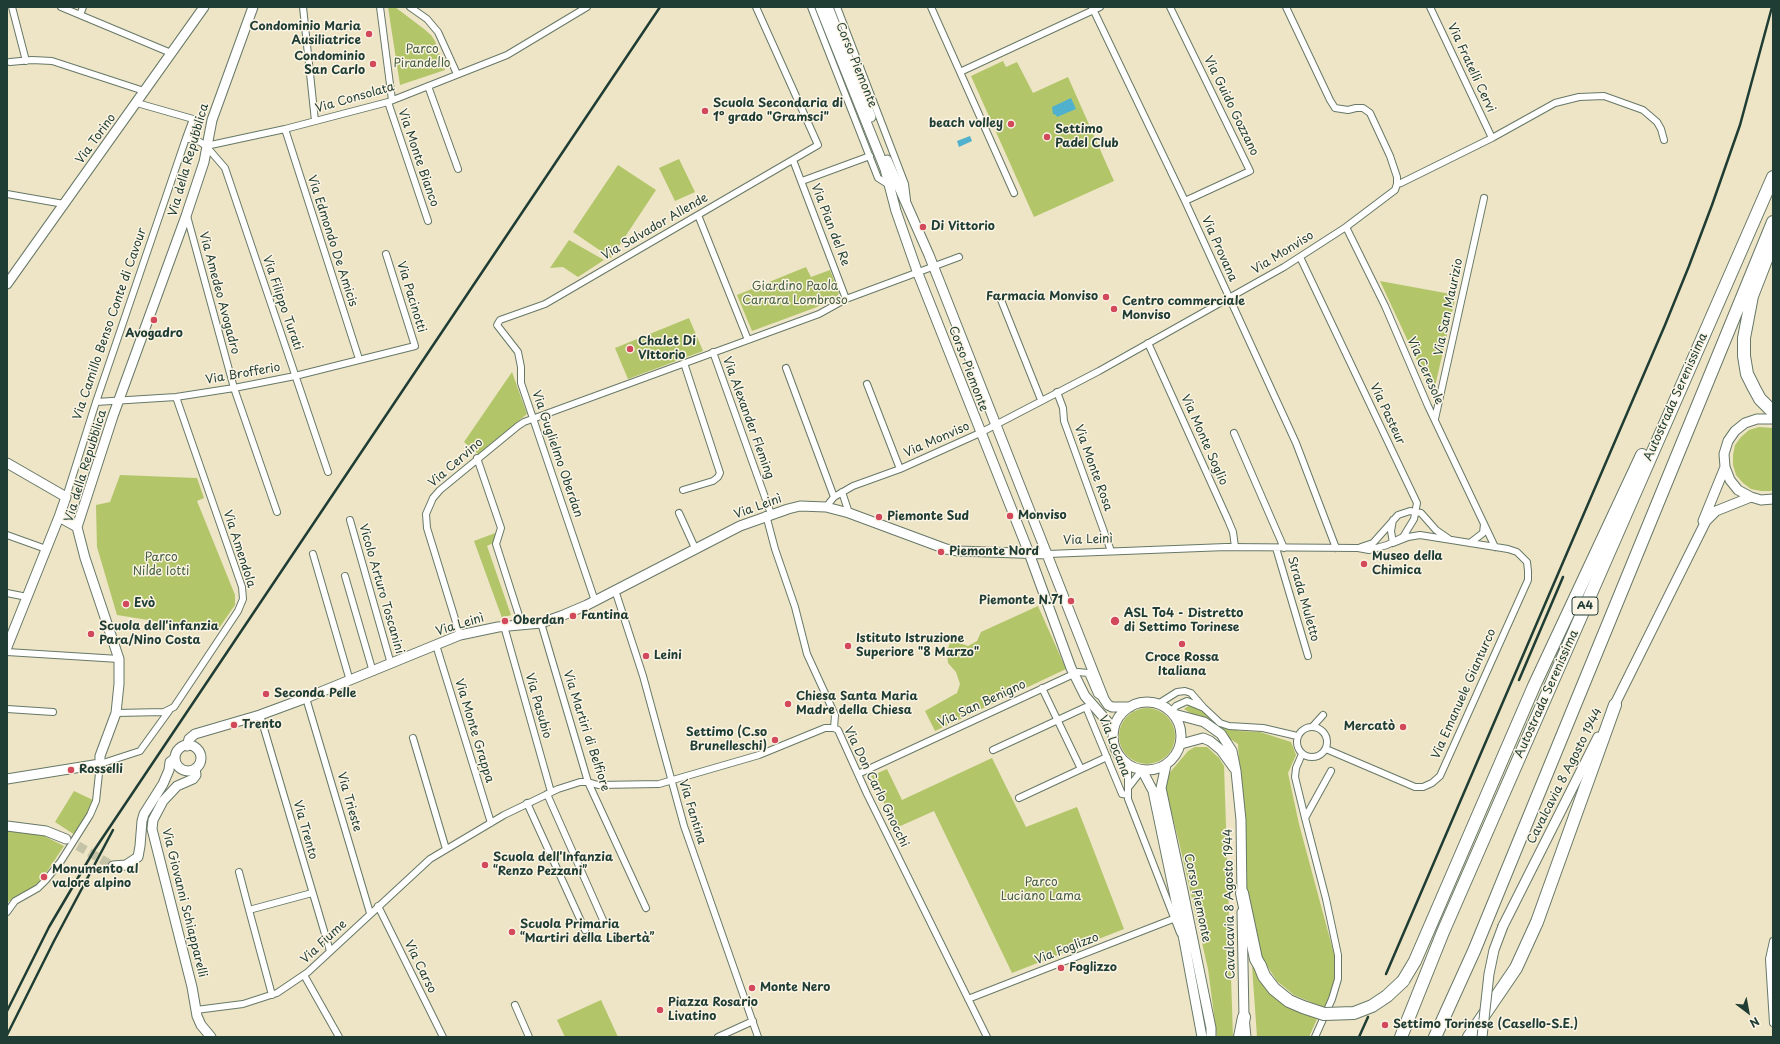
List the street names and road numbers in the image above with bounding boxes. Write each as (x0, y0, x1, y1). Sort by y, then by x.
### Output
street label: Corso Piemonte (832, 20, 880, 110)
street label: Via Fratelli Cervi (1444, 21, 1498, 115)
street label: Via Guido Gozzano (1201, 54, 1261, 158)
street label: Via Consolata (314, 80, 396, 116)
street label: Via della Repubblica (166, 102, 212, 218)
street label: Via Monte Bianco (395, 107, 441, 209)
street label: Via Torino (73, 111, 119, 167)
street label: Via Edmondo De Amicis (304, 173, 360, 309)
street label: Via Pian del Re (808, 182, 852, 268)
street label: Via Salvador Allende (599, 191, 711, 263)
street label: Via Provana (1198, 214, 1240, 284)
street label: Via Camillo Benso Conte di Cavour (70, 226, 150, 422)
street label: Via Monviso (1250, 228, 1316, 278)
street label: Via Amedeo Avogadro (196, 230, 242, 356)
street label: Via Filippo Turati (259, 254, 305, 352)
street label: Via San Maurizio (1432, 257, 1466, 357)
street label: Via Pacinotti (393, 260, 429, 334)
street label: Corso Piemonte (945, 324, 991, 414)
street label: Autostrada Serenissima (1641, 331, 1711, 463)
street label: Via Ceresole (1404, 335, 1446, 407)
street label: Via Alexander Fleming (719, 355, 777, 481)
street label: Via Brofferio (205, 360, 281, 388)
street label: Via Pasteur (1366, 381, 1408, 447)
street label: Via Guglielmo Oberdan (528, 389, 586, 519)
street label: Via Monte Soglio (1178, 392, 1230, 488)
street label: Via della Repubblica (62, 408, 110, 524)
street label: Via Monviso (902, 419, 972, 461)
street label: Via Monte Rosa (1071, 423, 1115, 513)
street label: Via Cervino (426, 436, 486, 490)
street label: Via Leinì (732, 492, 784, 522)
street label: Via Amendola (220, 508, 258, 590)
street label: Vicolo Arturo Toscanini (356, 522, 406, 656)
street label: Via Leinì (1063, 532, 1113, 548)
street label: Strada Muletto (1284, 555, 1322, 643)
road number: A4 (1572, 597, 1598, 615)
street label: Via Leinì (434, 611, 486, 639)
street label: Via Emanuele Gianturco (1429, 627, 1499, 761)
street label: Autostrada Serenissima (1512, 628, 1582, 760)
street label: Via Martiri di Belfiore (560, 669, 612, 793)
street label: Via Pasubio (522, 672, 554, 740)
street label: Via Monte Grappa (451, 677, 497, 785)
street label: Via San Benigno (936, 677, 1028, 731)
street label: Cavalcavia 8 Agosto 1944 (1524, 706, 1606, 846)
street label: Via Locana (1095, 713, 1133, 779)
street label: Via Don Carlo Gnocchi (840, 724, 912, 850)
street label: Via Trieste (334, 771, 364, 833)
street label: Via Fantina (675, 778, 709, 846)
street label: Via Trento (290, 799, 320, 861)
street label: Via Giovanni Schiapparelli (158, 827, 210, 979)
street label: Cavalcavia 8 Agosto 1944 (1221, 828, 1239, 980)
street label: Corso Piemonte (1181, 852, 1213, 944)
street label: Via Fiume (298, 917, 350, 967)
street label: Via Foglizzo (1033, 930, 1101, 968)
street label: Via Carso (401, 938, 439, 996)

